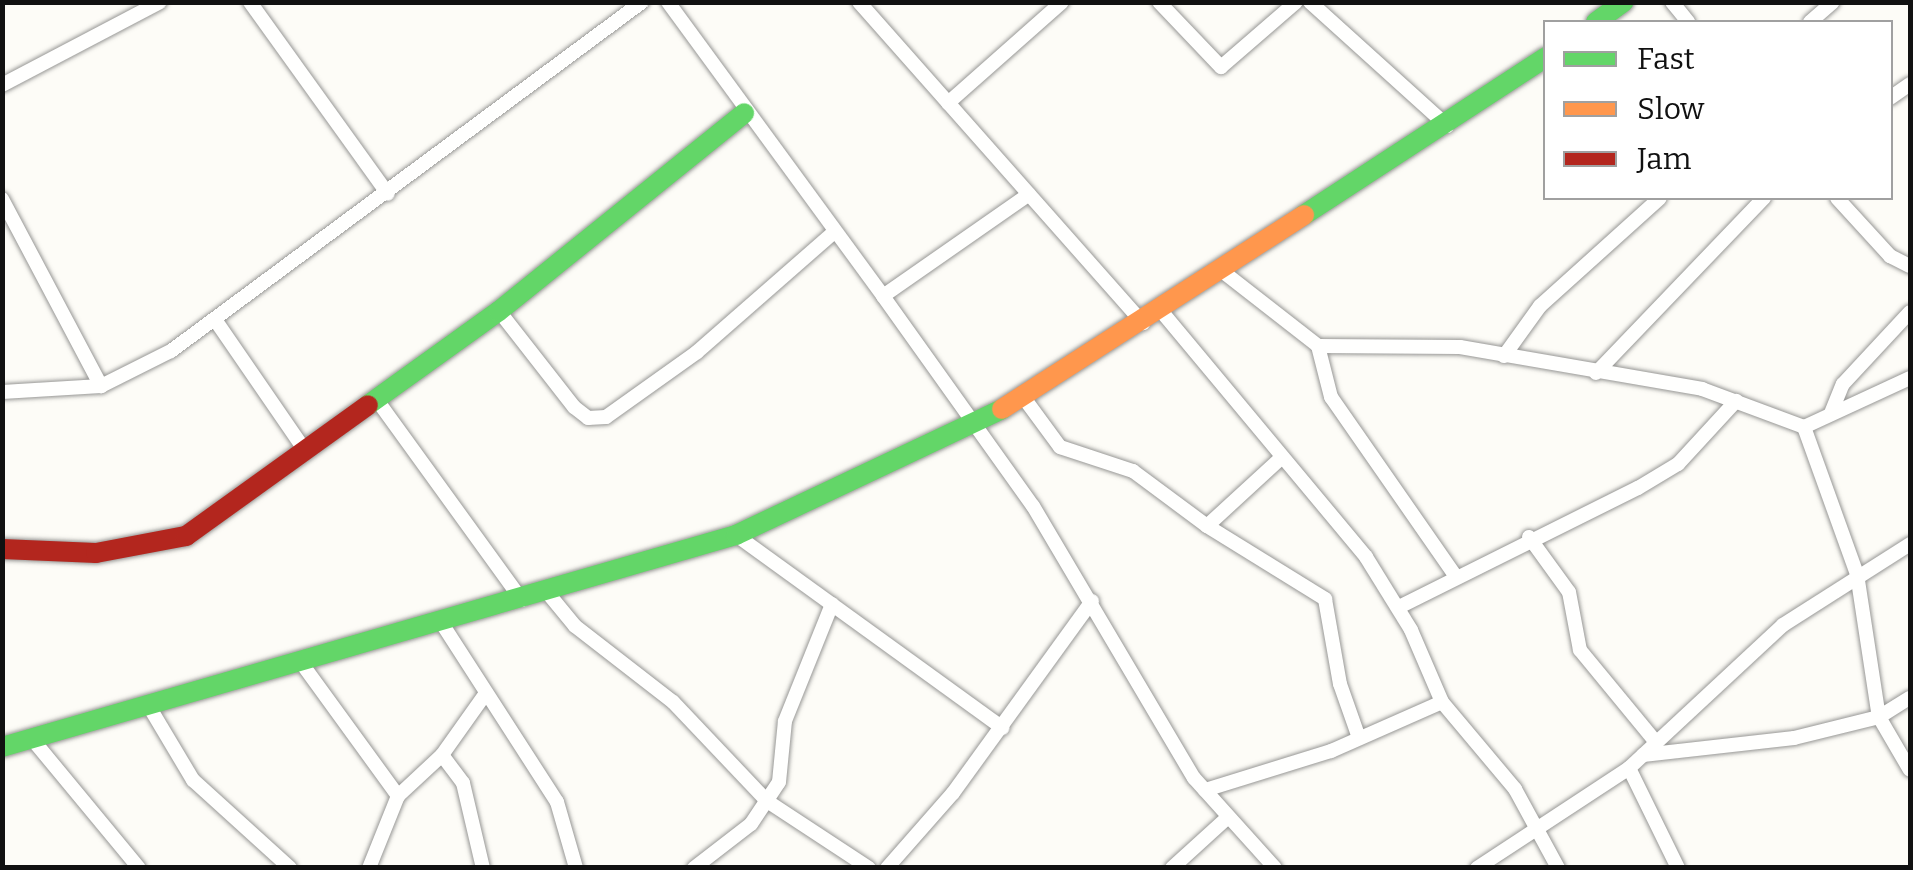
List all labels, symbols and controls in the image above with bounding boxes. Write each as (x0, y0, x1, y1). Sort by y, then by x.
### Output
legend (1543, 20, 1893, 200)
text: Fast (1637, 41, 1695, 77)
text: Slow (1637, 91, 1704, 127)
text: Jam (1637, 141, 1691, 177)

